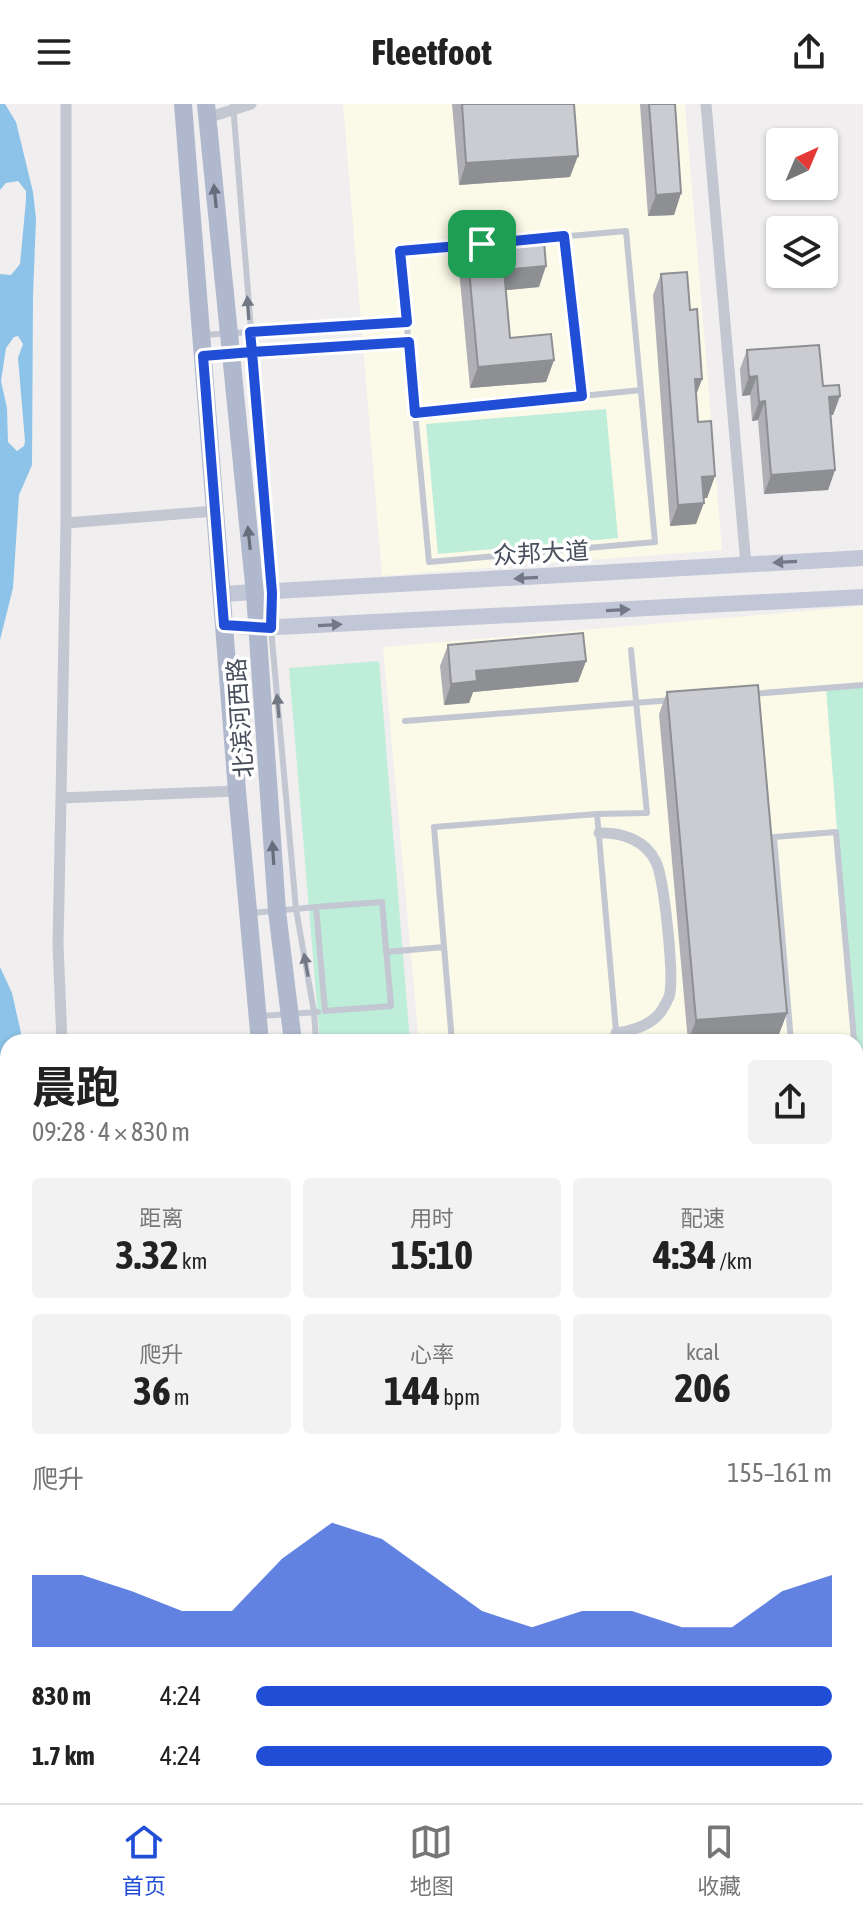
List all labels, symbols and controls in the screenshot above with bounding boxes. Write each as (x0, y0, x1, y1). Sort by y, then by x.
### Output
icon: menu (32, 30, 76, 74)
icon: share (787, 30, 831, 74)
text: Fleetfoot (371, 31, 492, 73)
north arrow (766, 128, 838, 200)
map controls (766, 128, 838, 288)
one-way arrow (208, 183, 221, 208)
pin (448, 210, 516, 278)
button: layers (766, 216, 838, 288)
icon: arrive (460, 222, 504, 266)
one-way arrow (241, 295, 254, 320)
one-way arrow (243, 525, 256, 550)
street label: 众邦大道 (492, 537, 590, 569)
one-way arrow (772, 556, 797, 569)
one-way arrow (513, 571, 538, 584)
one-way arrow (605, 603, 630, 616)
one-way arrow (318, 618, 343, 631)
street label: 北滨河西路 (222, 657, 258, 779)
one-way arrow (271, 693, 284, 718)
one-way arrow (266, 840, 279, 865)
one-way arrow (299, 952, 311, 977)
button: share (748, 1060, 832, 1144)
text: 晨跑 (32, 1062, 120, 1112)
text: 09:28 · 4 × 830 m (32, 1117, 190, 1147)
text: 距离 (139, 1205, 183, 1231)
text: 用时 (410, 1205, 454, 1231)
text: 配速 (681, 1205, 725, 1231)
text: 3.32 (115, 1232, 179, 1277)
text: 15:10 (391, 1232, 473, 1277)
text: 4:34 (653, 1232, 716, 1277)
text: km (179, 1248, 207, 1274)
text: /km (716, 1248, 752, 1274)
text: kcal (686, 1339, 719, 1365)
text: 爬升 (139, 1341, 183, 1367)
text: 心率 (410, 1341, 454, 1367)
text: 206 (674, 1365, 731, 1410)
text: 36 (133, 1368, 171, 1413)
text: 144 (384, 1368, 440, 1413)
text: m (171, 1384, 190, 1410)
text: bpm (440, 1384, 480, 1410)
text: 155–161 m (727, 1458, 832, 1488)
text: 爬升 (32, 1464, 84, 1494)
text: 830 m (32, 1681, 91, 1711)
text: 4:24 (160, 1681, 201, 1711)
text: 1.7 km (32, 1741, 95, 1771)
text: 4:24 (160, 1741, 201, 1771)
tab: 首页 (122, 1820, 166, 1900)
tab: 地图 (409, 1820, 453, 1900)
tab: 收藏 (697, 1820, 741, 1900)

